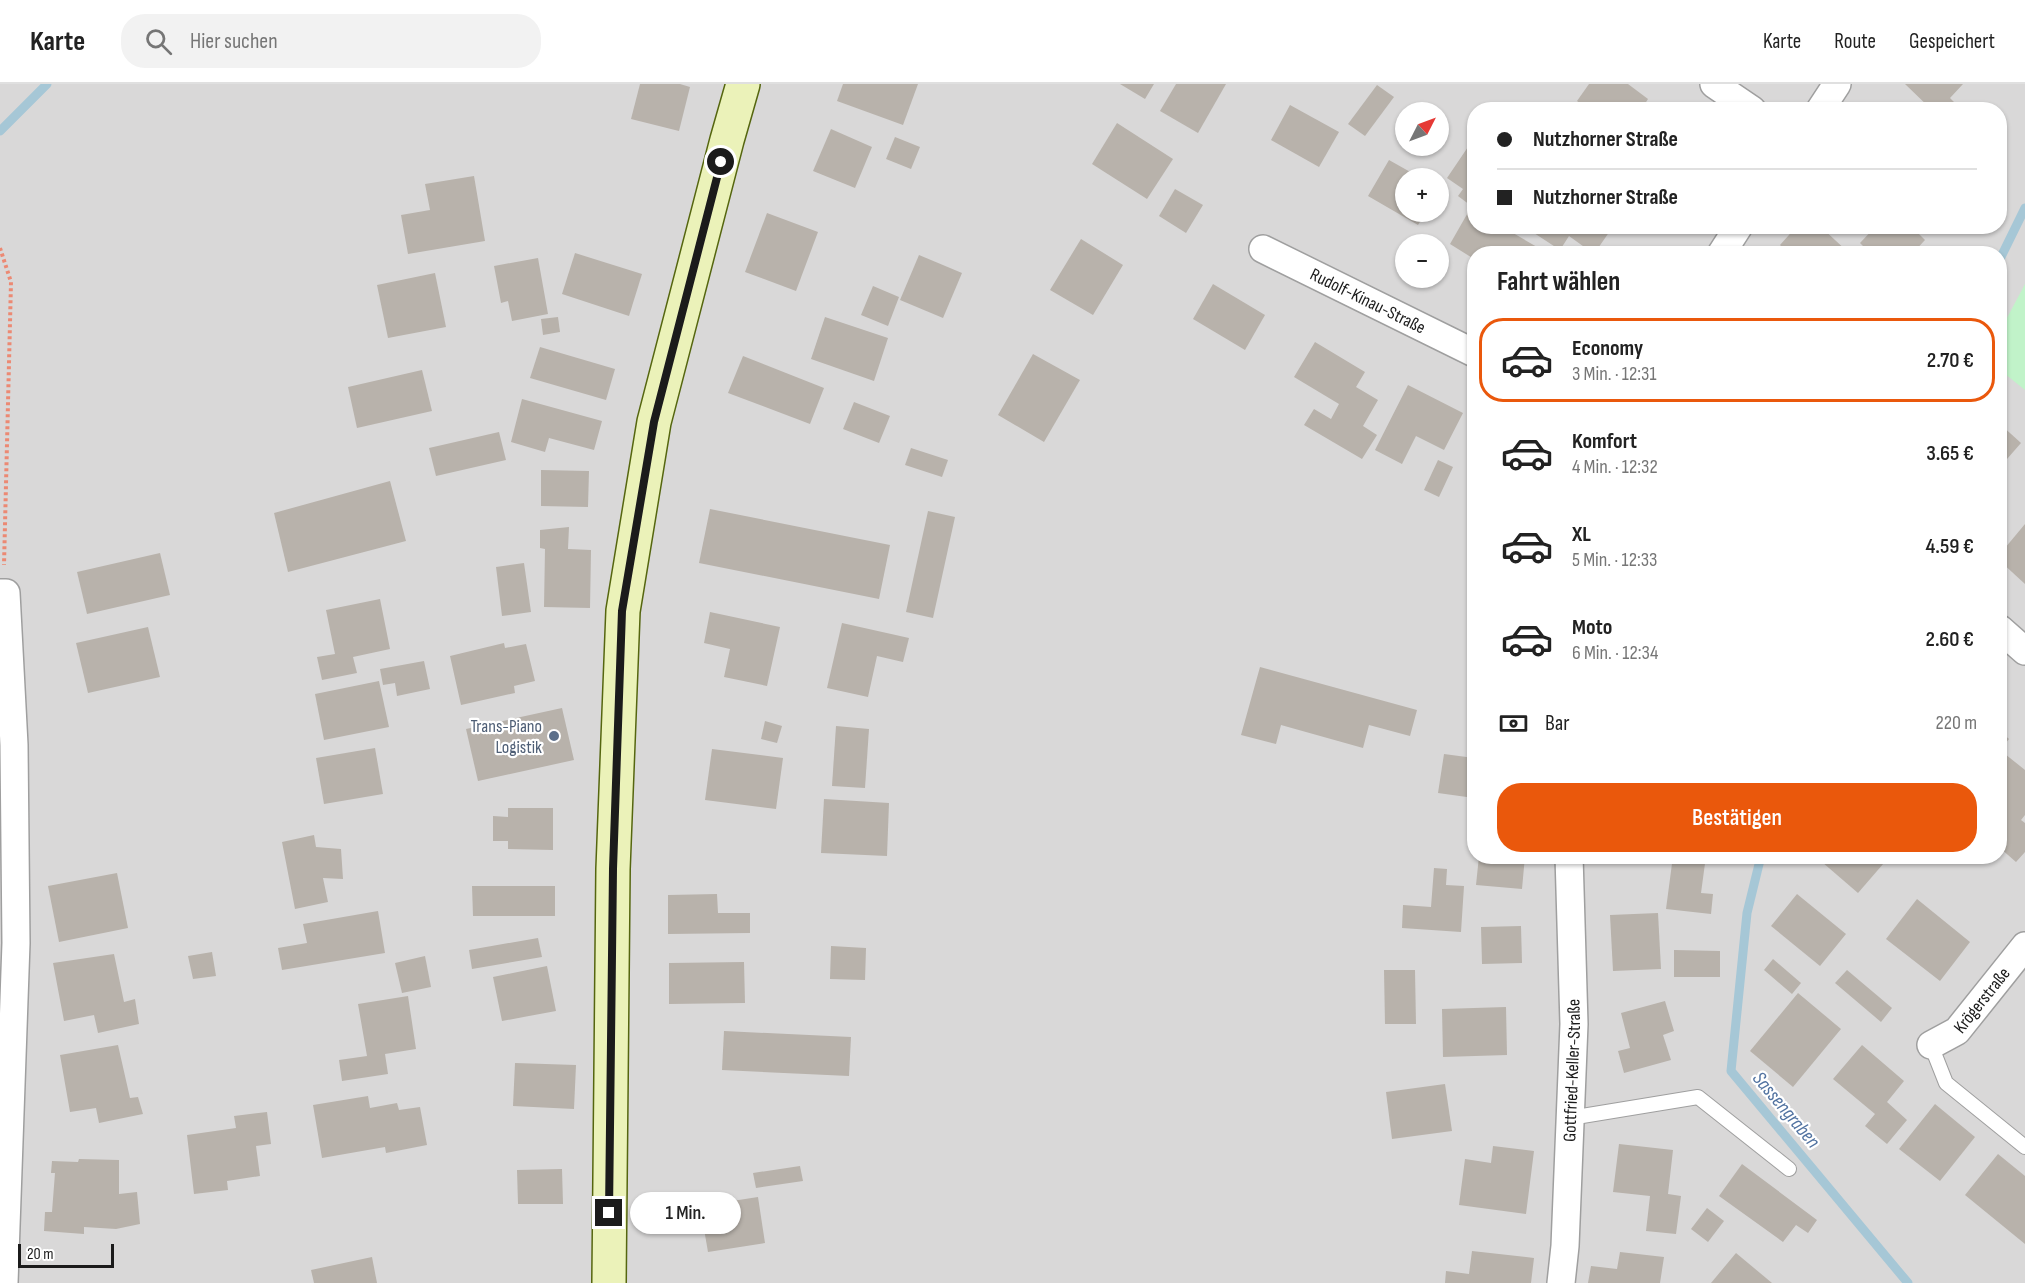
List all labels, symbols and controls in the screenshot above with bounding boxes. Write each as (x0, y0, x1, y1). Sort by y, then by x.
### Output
search box (121, 14, 541, 68)
text: Karte (30, 25, 85, 58)
icon: search (142, 25, 175, 58)
text: Hier suchen (190, 28, 278, 55)
text: Karte (1763, 29, 1801, 54)
text: Route (1834, 29, 1876, 54)
text: Gespeichert (1909, 29, 1995, 54)
north arrow (1395, 102, 1449, 156)
map controls (1395, 102, 1449, 288)
text: Nutzhorner Straße (1533, 126, 1678, 153)
route start (707, 148, 734, 175)
button: + (1395, 168, 1449, 222)
text: Nutzhorner Straße (1533, 184, 1678, 211)
button: − (1395, 234, 1449, 288)
street label: Rudolf-Kinau-Straße (1307, 263, 1429, 338)
text: Fahrt wählen (1497, 266, 1620, 298)
icon: car (1500, 333, 1554, 387)
text: Economy (1572, 335, 1643, 362)
text: 2.70 € (1927, 347, 1974, 374)
text: 3 Min. · 12:31 (1572, 362, 1656, 386)
icon: car (1500, 426, 1554, 480)
text: Komfort (1572, 428, 1637, 455)
text: 3.65 € (1926, 440, 1974, 467)
text: 4 Min. · 12:32 (1572, 455, 1658, 479)
icon: car (1500, 519, 1554, 573)
text: XL (1572, 521, 1591, 548)
text: 4.59 € (1926, 533, 1974, 560)
text: 5 Min. · 12:33 (1572, 548, 1658, 572)
icon: car (1500, 612, 1554, 666)
text: Moto (1572, 614, 1612, 641)
text: 2.60 € (1926, 626, 1974, 653)
text: 6 Min. · 12:34 (1572, 641, 1658, 665)
icon: cash (1497, 707, 1530, 740)
text: Bar (1545, 710, 1570, 737)
text: 220 m (1936, 711, 1977, 735)
place label: Trans-Piano Logistik (470, 716, 542, 758)
marker: Trans-Piano Logistik (547, 729, 561, 743)
button: Bestätigen (1497, 783, 1977, 852)
street label: Krögerstraße (1949, 963, 2014, 1037)
street label: Gottfried-Keller-Straße (1559, 999, 1585, 1142)
water label: Sassengraben (1747, 1067, 1825, 1153)
callout: 1 Min. (630, 1192, 741, 1234)
route end (595, 1199, 622, 1226)
text: 1 Min. (666, 1201, 705, 1225)
scale bar (18, 1241, 114, 1268)
text: 20 m (27, 1245, 54, 1264)

